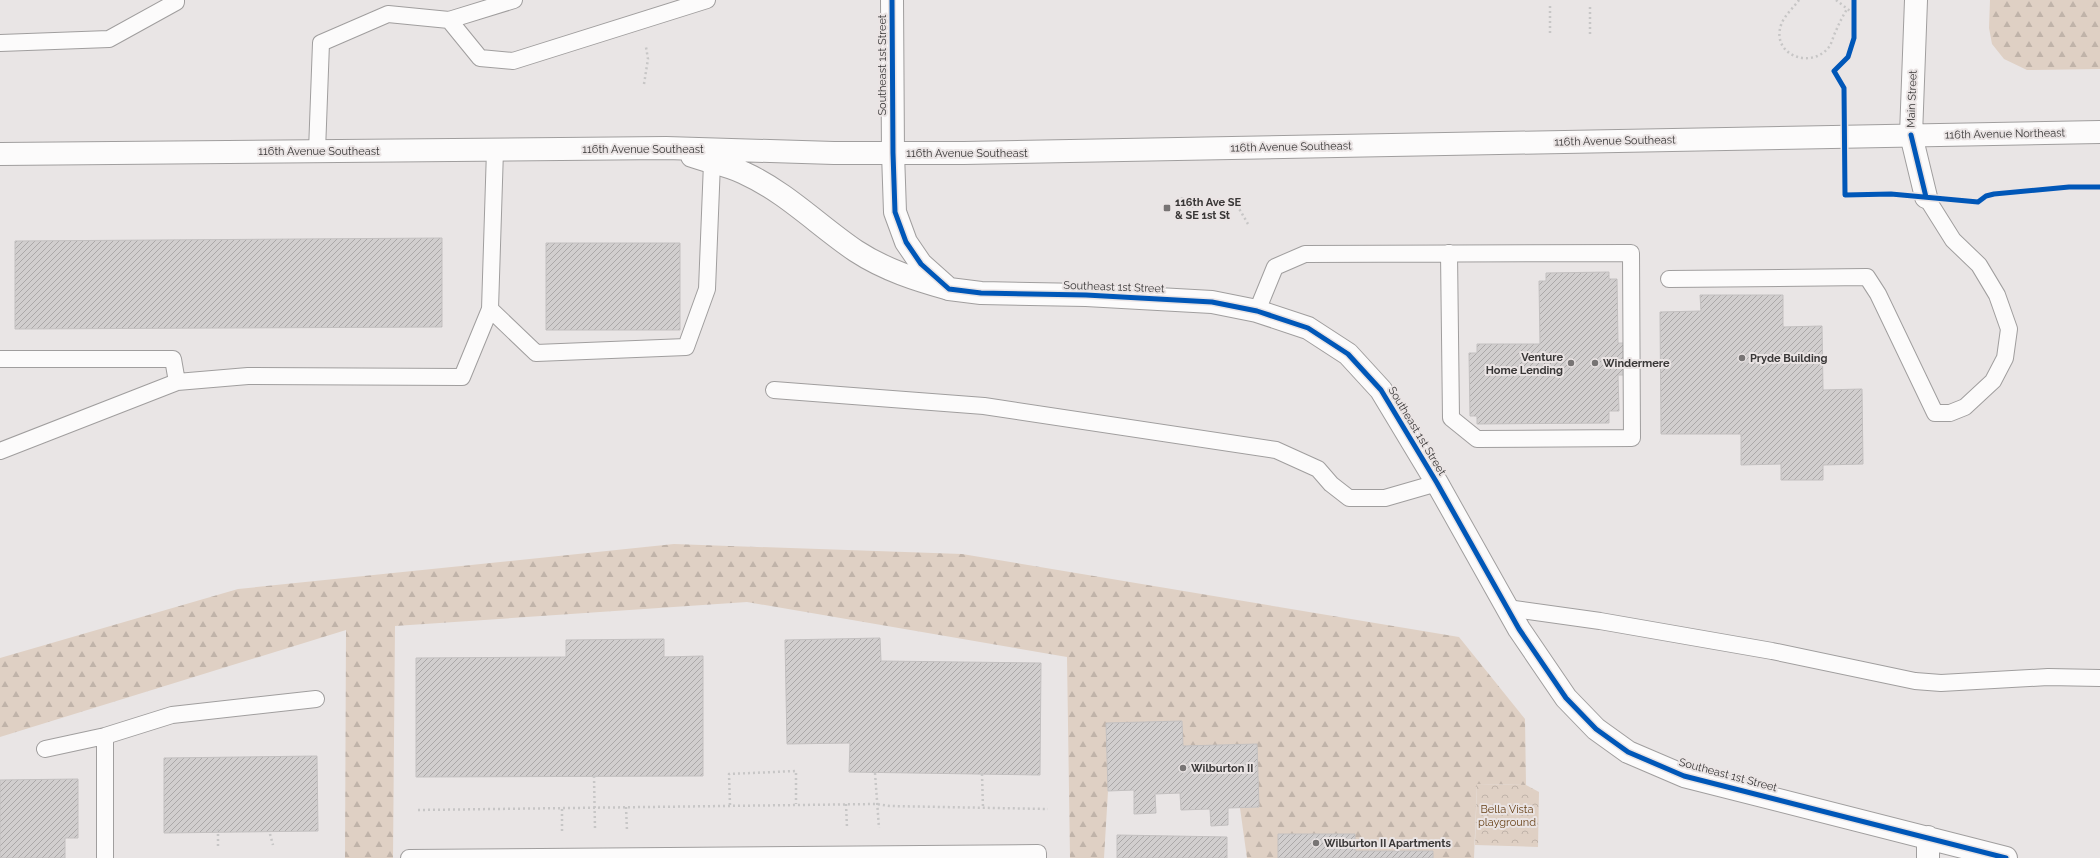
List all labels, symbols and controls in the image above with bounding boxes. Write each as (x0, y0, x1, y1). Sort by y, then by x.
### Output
street label: Southeast 1st Street (876, 14, 889, 116)
street label: Main Street (1904, 70, 1920, 128)
street label: 116th Avenue Northeast (1945, 126, 2066, 142)
street label: 116th Avenue Southeast (1554, 133, 1676, 149)
street label: 116th Avenue Southeast (1230, 139, 1352, 155)
street label: 116th Avenue Southeast (582, 143, 704, 156)
street label: 116th Avenue Southeast (258, 145, 380, 158)
street label: 116th Avenue Southeast (906, 147, 1028, 160)
place label: 116th Ave SE & SE 1st St (1175, 196, 1242, 222)
marker: 116th Ave SE & SE 1st St (1162, 203, 1172, 213)
street label: Southeast 1st Street (1063, 279, 1165, 295)
place label: Venture Home Lending (1486, 351, 1563, 377)
place label: Pryde Building (1750, 352, 1827, 365)
marker: Pryde Building (1737, 353, 1747, 363)
place label: Windermere (1603, 357, 1670, 370)
marker: Venture Home Lending (1566, 358, 1576, 368)
marker: Windermere (1590, 358, 1600, 368)
street label: Southeast 1st Street (1385, 384, 1449, 478)
street label: Southeast 1st Street (1677, 756, 1779, 794)
place label: Wilburton II (1191, 762, 1253, 775)
marker: Wilburton II (1178, 763, 1188, 773)
park label: Bella Vista playground (1478, 803, 1536, 829)
place label: Wilburton II Apartments (1324, 837, 1451, 850)
marker: Wilburton II Apartments (1311, 838, 1321, 848)

